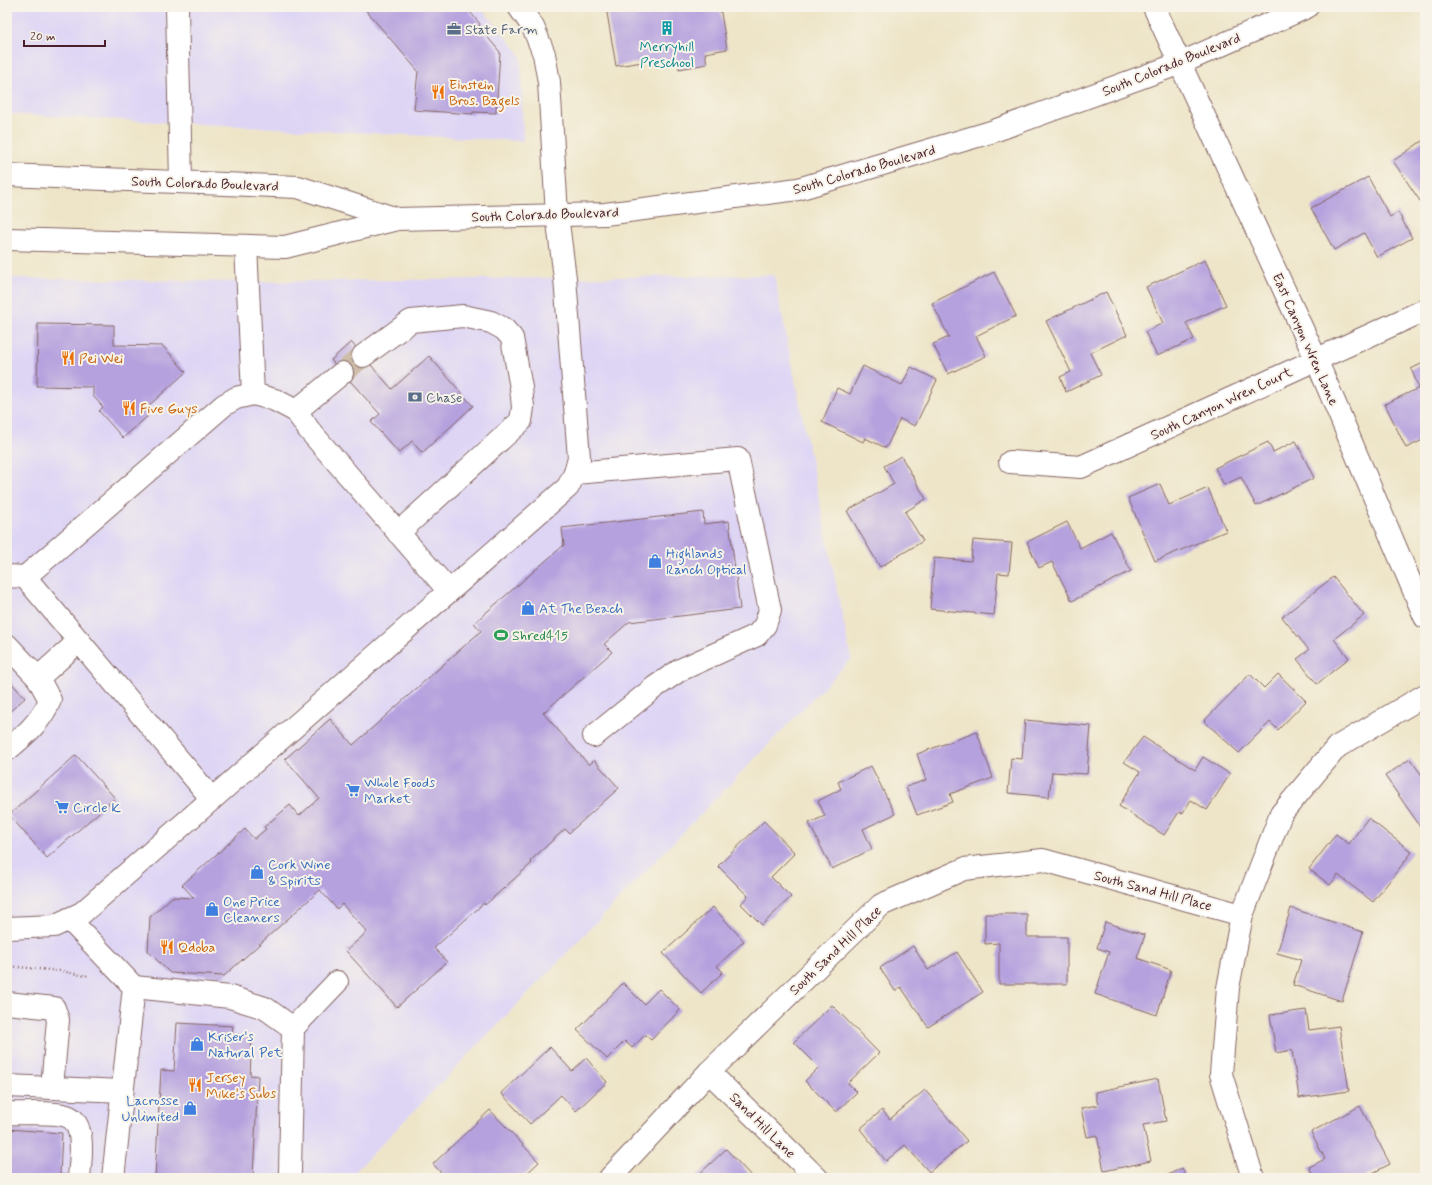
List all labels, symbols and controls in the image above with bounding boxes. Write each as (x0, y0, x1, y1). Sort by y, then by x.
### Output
building icon: Merryhill Preschool (659, 20, 675, 36)
office icon: State Farm (446, 21, 462, 37)
place label: State Farm (465, 21, 538, 39)
scale bar (24, 22, 105, 48)
text: 20 m (30, 29, 56, 45)
street label: South Colorado Boulevard (1100, 29, 1243, 101)
place label: Merryhill Preschool (640, 38, 694, 72)
place label: Einstein Bros. Bagels (449, 76, 520, 112)
restaurant icon: Einstein Bros. Bagels (430, 84, 446, 100)
street label: South Colorado Boulevard (791, 141, 938, 199)
street label: South Colorado Boulevard (131, 172, 279, 196)
street label: South Colorado Boulevard (471, 203, 619, 227)
street label: East Canyon Wren Lane (1268, 270, 1343, 409)
restaurant icon: Pei Wei (60, 350, 76, 366)
place label: Pei Wei (79, 350, 124, 368)
street label: South Canyon Wren Court (1148, 363, 1296, 445)
bank icon: Chase (407, 389, 423, 405)
place label: Chase (426, 389, 462, 407)
restaurant icon: Five Guys (121, 400, 137, 416)
place label: Five Guys (140, 400, 198, 418)
place label: Highlands Ranch Optical (666, 545, 747, 579)
shop icon: Highlands Ranch Optical (647, 553, 663, 569)
shop icon: At The Beach (520, 600, 536, 616)
place label: At The Beach (539, 600, 623, 618)
sports icon: Shred415 (493, 627, 509, 643)
place label: Shred415 (512, 627, 568, 645)
place label: Whole Foods Market (364, 774, 435, 808)
supermarket icon: Whole Foods Market (345, 782, 361, 798)
supermarket icon: Circle K (54, 799, 70, 815)
place label: Circle K (73, 799, 121, 817)
place label: Cork Wine & Spirits (268, 856, 331, 890)
shop icon: Cork Wine & Spirits (249, 864, 265, 880)
street label: South Sand Hill Place (1092, 867, 1214, 915)
place label: One Price Cleaners (223, 893, 280, 927)
shop icon: One Price Cleaners (204, 901, 220, 917)
street label: South Sand Hill Place (786, 902, 886, 999)
restaurant icon: Qdoba (159, 939, 175, 955)
place label: Qdoba (178, 939, 216, 957)
place label: Kriser's Natural Pet (208, 1028, 283, 1062)
shop icon: Kriser's Natural Pet (189, 1036, 205, 1052)
place label: Jersey Mike's Subs (206, 1069, 276, 1103)
restaurant icon: Jersey Mike's Subs (187, 1077, 203, 1093)
street label: Sand Hill Lane (725, 1089, 799, 1163)
place label: Lacrosse Unlimited (122, 1092, 179, 1126)
shop icon: Lacrosse Unlimited (182, 1100, 198, 1116)

